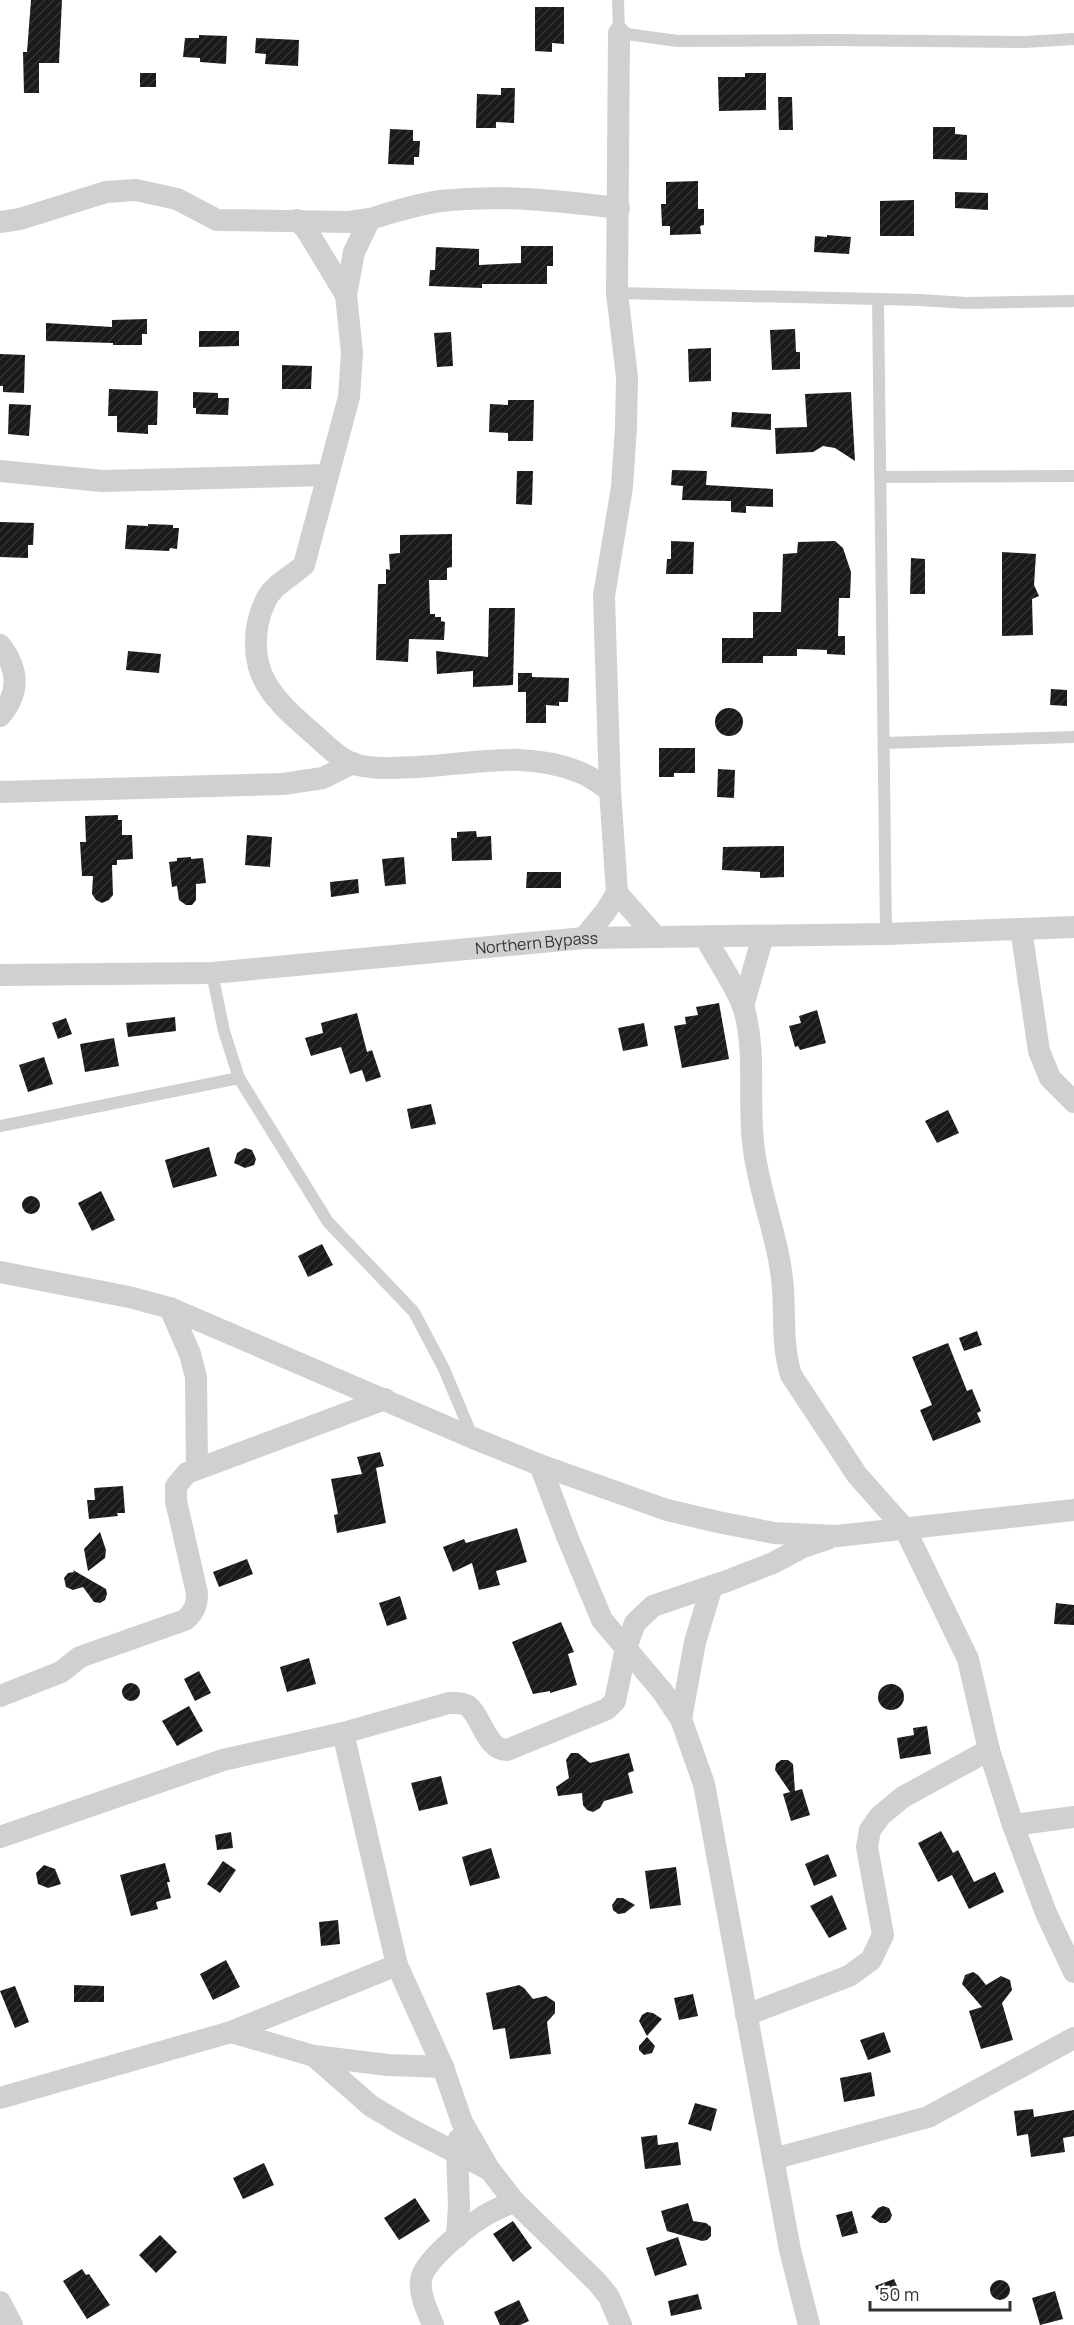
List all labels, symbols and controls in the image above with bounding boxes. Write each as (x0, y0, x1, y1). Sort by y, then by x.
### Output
street label: Northern Bypass (474, 927, 598, 959)
scale bar (870, 2274, 1010, 2312)
text: 50 m (879, 2282, 919, 2306)

